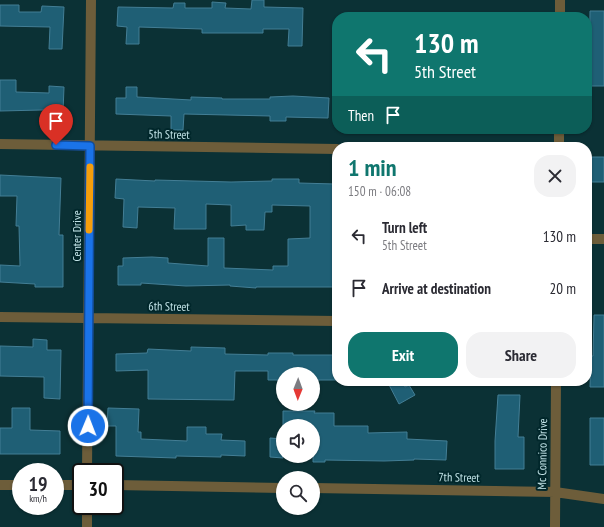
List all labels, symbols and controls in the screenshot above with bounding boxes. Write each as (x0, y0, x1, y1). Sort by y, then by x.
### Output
text: 130 m (414, 24, 478, 61)
icon: left (348, 28, 400, 80)
text: 5th Street (414, 60, 476, 83)
pin (39, 104, 73, 145)
icon: arrive (382, 104, 404, 126)
text: Then (348, 106, 374, 125)
icon: arrive (45, 110, 67, 132)
street label: 5th Street (148, 126, 191, 142)
text: 1 min (348, 152, 396, 183)
button: close (534, 155, 576, 197)
text: 150 m · 06:08 (348, 183, 411, 200)
street label: Center Drive (69, 210, 84, 262)
text: Turn left (382, 218, 427, 237)
icon: left (348, 225, 370, 247)
text: 130 m (543, 227, 576, 246)
text: 5th Street (382, 237, 427, 254)
icon: arrive (348, 277, 370, 299)
text: Arrive at destination (382, 279, 491, 298)
text: 20 m (550, 279, 576, 298)
street label: 6th Street (148, 298, 191, 314)
button: Exit (348, 332, 458, 378)
button: Share (466, 332, 576, 378)
north arrow (276, 367, 320, 411)
map controls (276, 367, 320, 515)
position arrow (67, 405, 109, 447)
street label: Mc Connico Drive (534, 418, 550, 490)
button: sound (276, 419, 320, 463)
speed limit sign: 30 (72, 463, 124, 515)
street label: 7th Street (438, 469, 480, 485)
text: 19 (28, 471, 48, 497)
button: search (276, 471, 320, 515)
text: km/h (29, 492, 47, 505)

